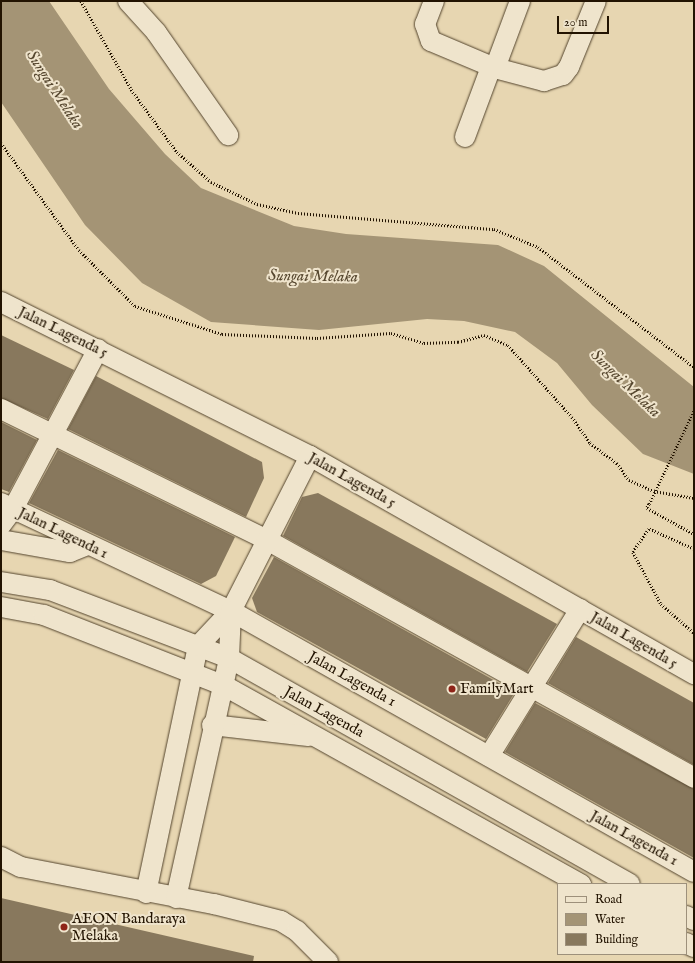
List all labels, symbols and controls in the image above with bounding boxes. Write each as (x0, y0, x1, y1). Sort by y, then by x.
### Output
scale bar (559, 8, 611, 34)
text: 20 m (564, 15, 587, 30)
water label: Sungai Melaka (21, 47, 87, 133)
water label: Sungai Melaka (268, 267, 358, 287)
street label: Jalan Lagenda 5 (15, 303, 111, 361)
water label: Sungai Melaka (586, 346, 664, 422)
street label: Jalan Lagenda 5 (305, 449, 399, 511)
street label: Jalan Lagenda 1 (15, 504, 111, 562)
street label: Jalan Lagenda 5 (587, 608, 681, 672)
street label: Jalan Lagenda 1 (305, 647, 399, 711)
place label: FamilyMart (460, 680, 534, 698)
street label: Jalan Lagenda (281, 683, 367, 741)
marker: FamilyMart (447, 684, 457, 694)
street label: Jalan Lagenda 1 (587, 806, 681, 870)
legend (557, 883, 687, 955)
text: Road (595, 892, 622, 907)
place label: AEON Bandaraya Melaka (72, 909, 185, 944)
text: Water (595, 912, 625, 927)
marker: AEON Bandaraya Melaka (59, 922, 69, 932)
text: Building (595, 932, 638, 947)

